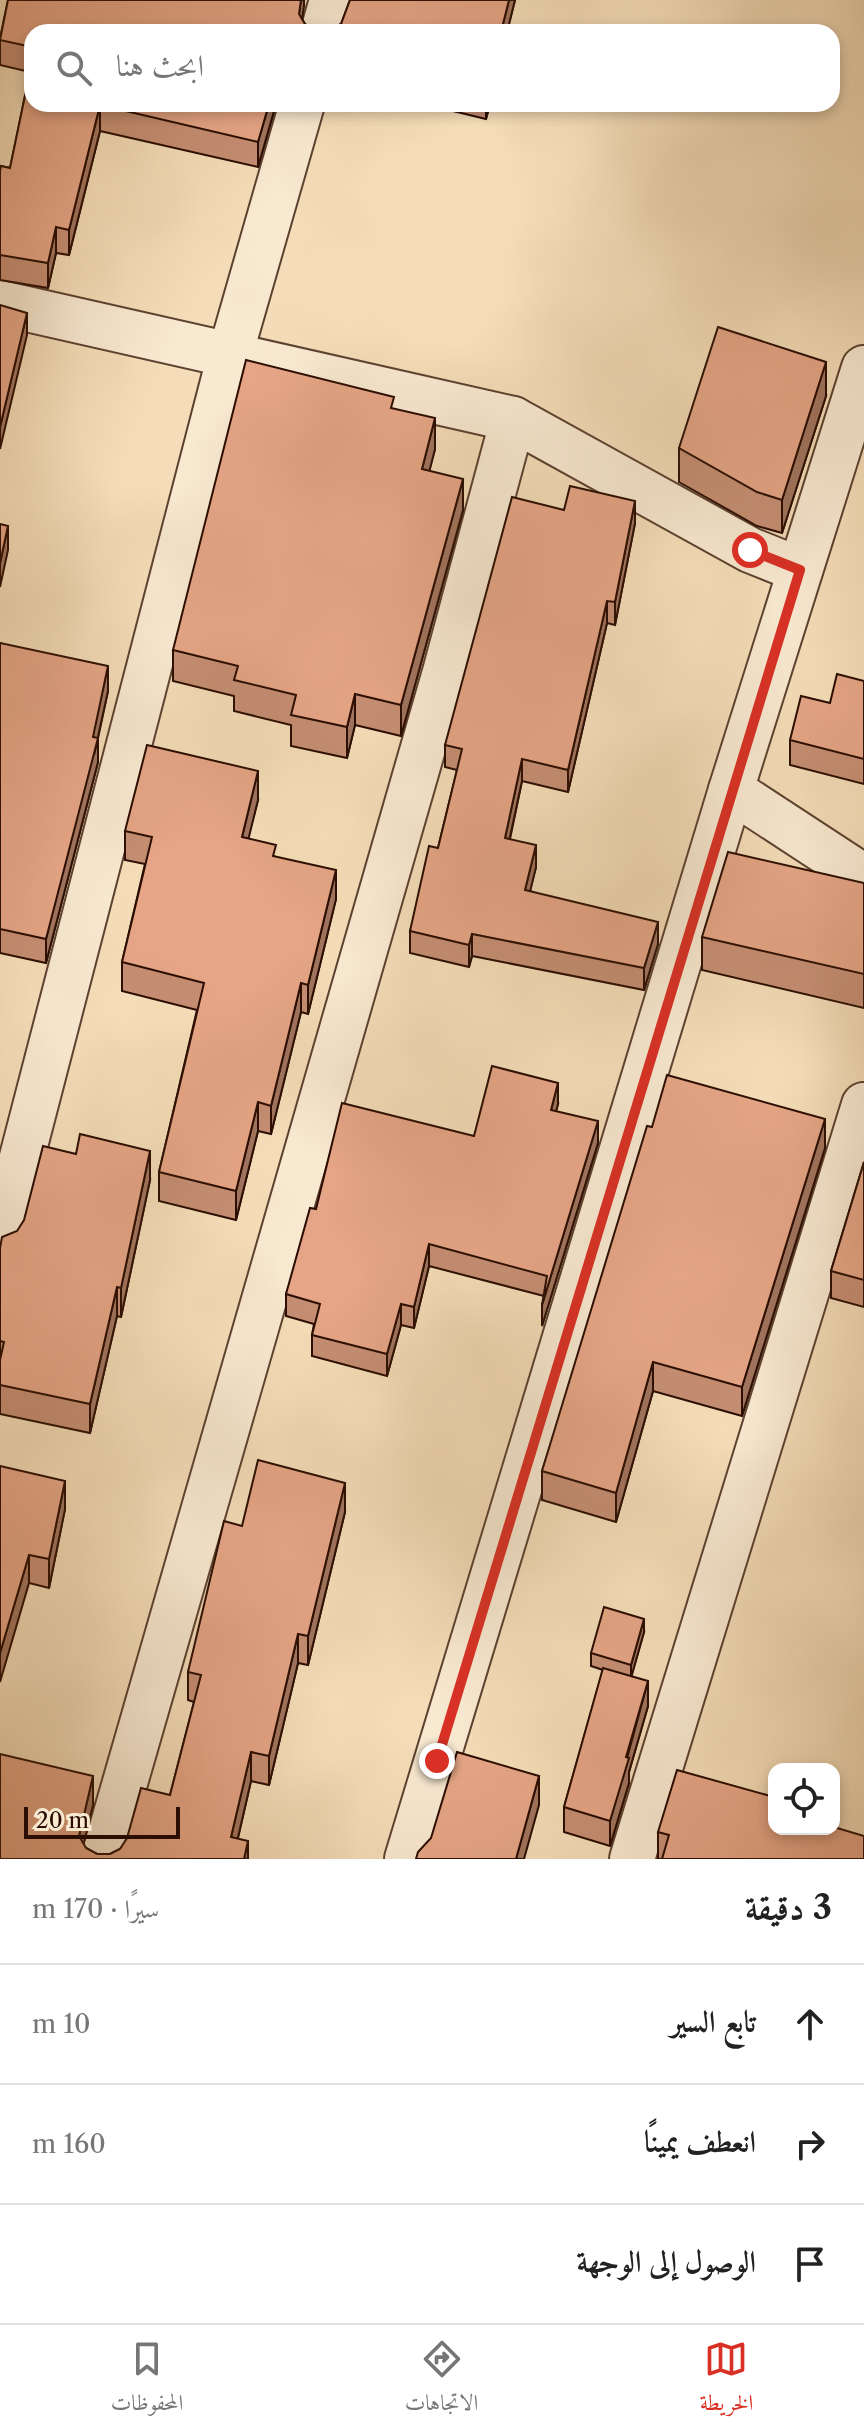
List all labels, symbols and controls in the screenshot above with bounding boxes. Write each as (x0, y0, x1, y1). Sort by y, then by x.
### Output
search box (24, 24, 840, 112)
icon: search (52, 46, 96, 90)
text: ابحث هنا (116, 47, 204, 84)
route start (732, 532, 768, 568)
route end (419, 1743, 455, 1779)
map controls (768, 1763, 840, 1835)
button: locate (768, 1763, 840, 1835)
scale bar (24, 1803, 180, 1839)
text: 20 m (36, 1807, 89, 1834)
text: 3 دقيقة (745, 1886, 832, 1928)
text: سيرًا · 170 m (32, 1893, 159, 1925)
icon: ahead (788, 2002, 832, 2046)
text: تابع السير (670, 2003, 756, 2040)
text: 10 m (32, 2008, 91, 2040)
icon: right (788, 2122, 832, 2166)
text: انعطف يمينًا (644, 2123, 756, 2160)
text: 160 m (32, 2128, 106, 2160)
icon: arrive (788, 2242, 832, 2286)
text: الوصول إلى الوجهة (577, 2243, 756, 2280)
tab: المحفوظات (111, 2337, 183, 2424)
tab: الاتجاهات (405, 2337, 478, 2424)
tab: الخريطة (700, 2337, 753, 2424)

